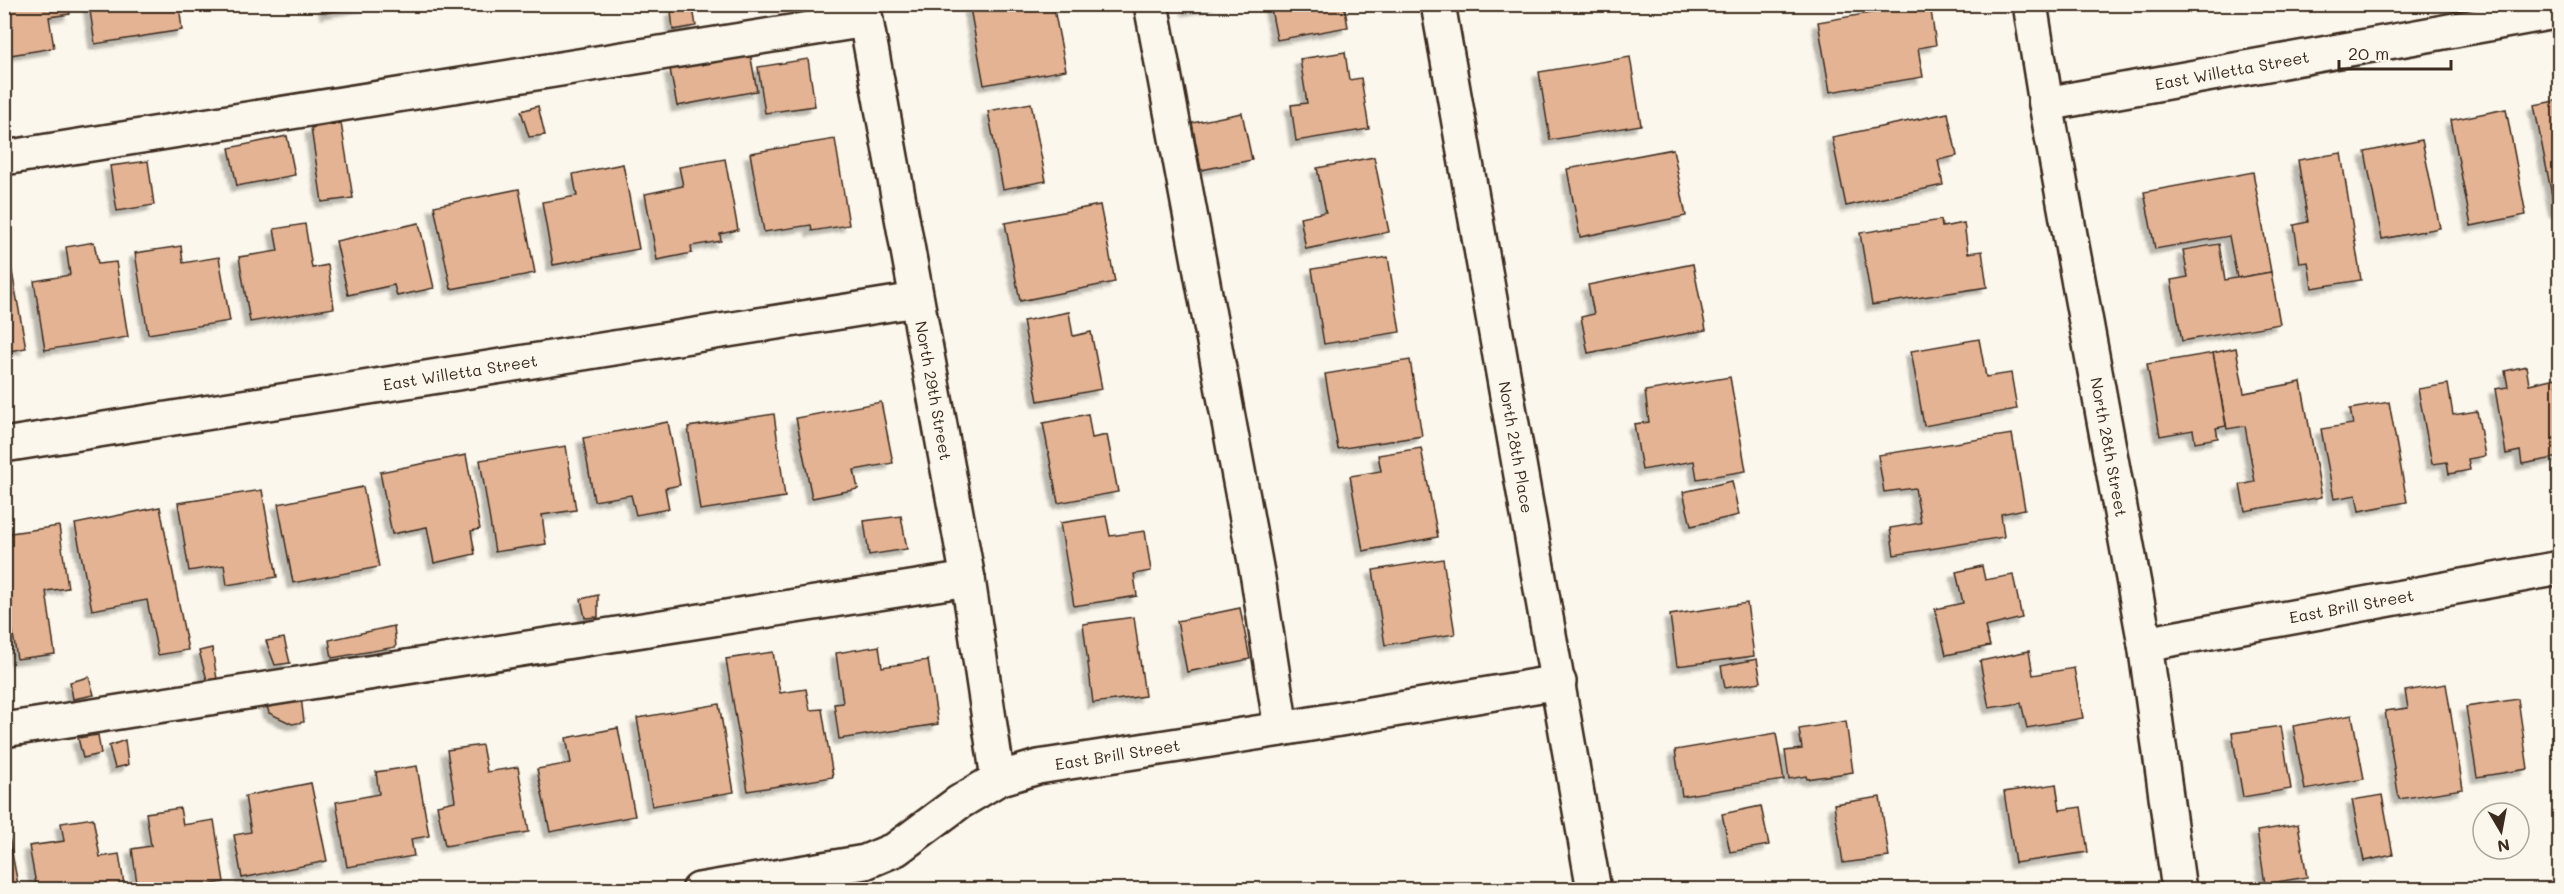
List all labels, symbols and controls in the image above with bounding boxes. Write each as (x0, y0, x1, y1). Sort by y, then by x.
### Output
scale bar (2339, 33, 2452, 71)
text: 20 m (2348, 41, 2389, 65)
street label: East Willetta Street (2153, 46, 2311, 94)
street label: North 29th Street (911, 319, 957, 462)
street label: East Willetta Street (381, 349, 539, 395)
street label: North 28th Street (2086, 376, 2132, 518)
street label: North 28th Place (1495, 380, 1538, 515)
street label: East Brill Street (2288, 584, 2415, 627)
street label: East Brill Street (1053, 734, 1181, 774)
north arrow (2471, 801, 2531, 861)
text: N (2496, 835, 2512, 858)

